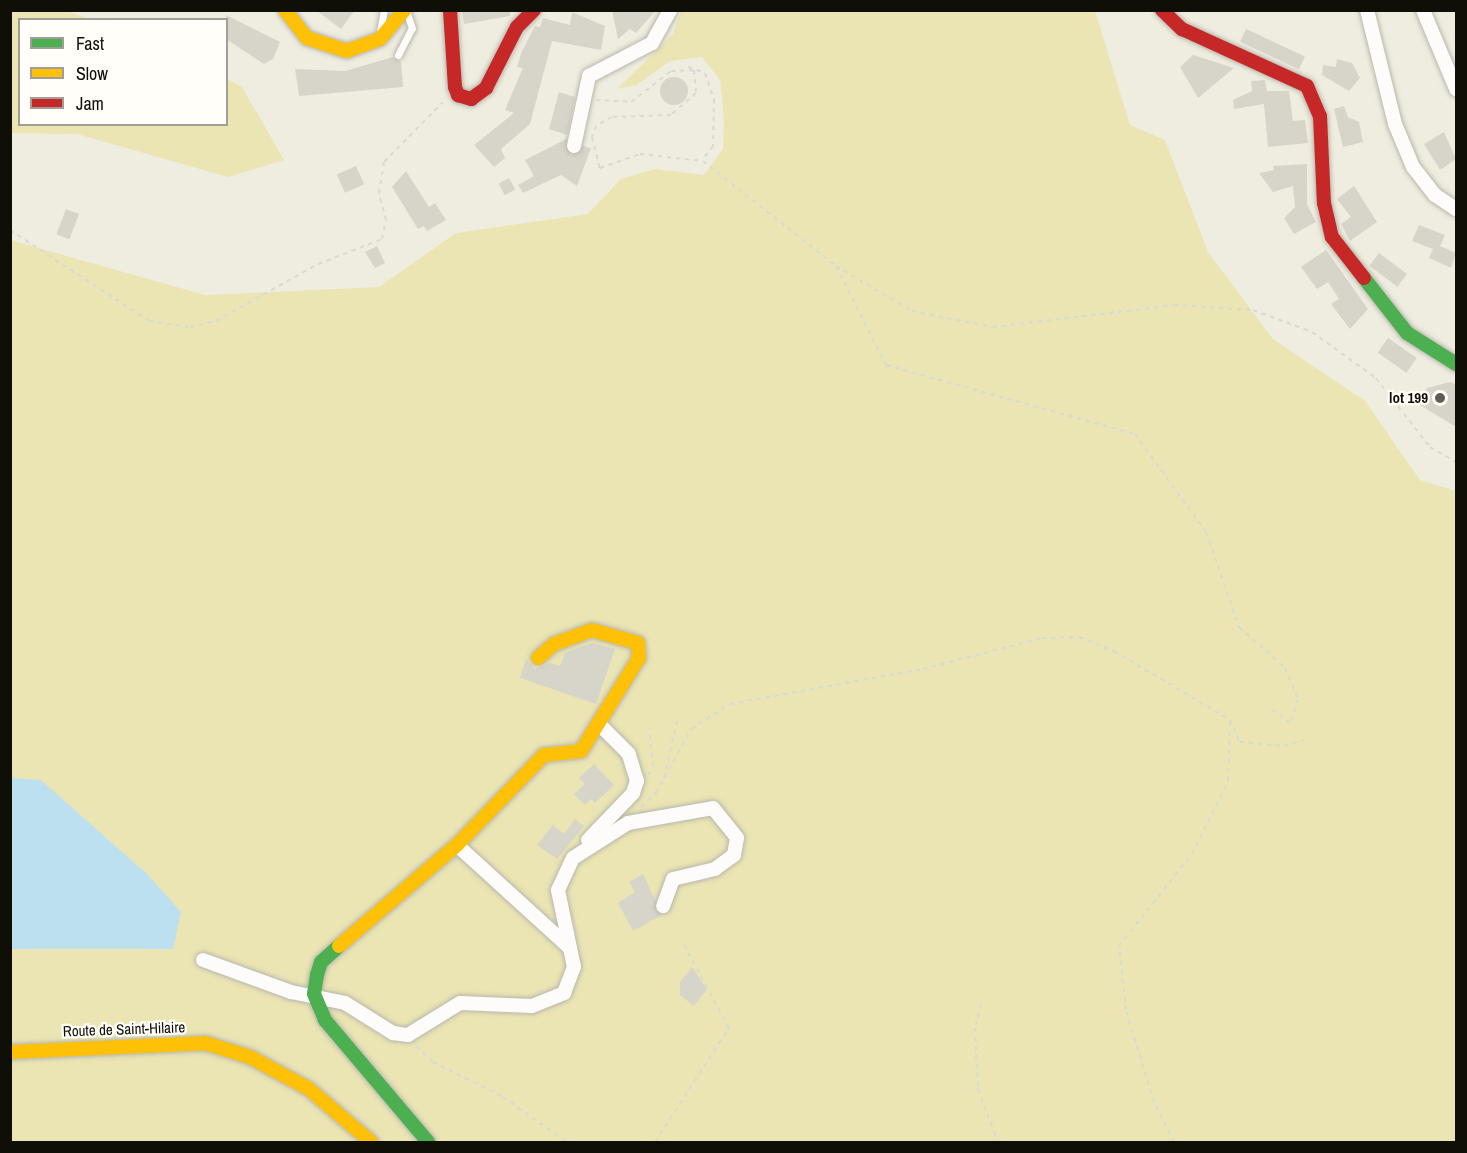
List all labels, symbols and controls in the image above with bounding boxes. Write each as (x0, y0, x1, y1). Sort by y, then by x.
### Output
legend (18, 18, 228, 126)
text: Fast (76, 31, 104, 56)
text: Slow (76, 61, 108, 86)
text: Jam (76, 91, 104, 116)
place label: lot 199 (1389, 389, 1428, 407)
marker: lot 199 (1433, 391, 1447, 405)
street label: Route de Saint-Hilaire (63, 1018, 185, 1040)

